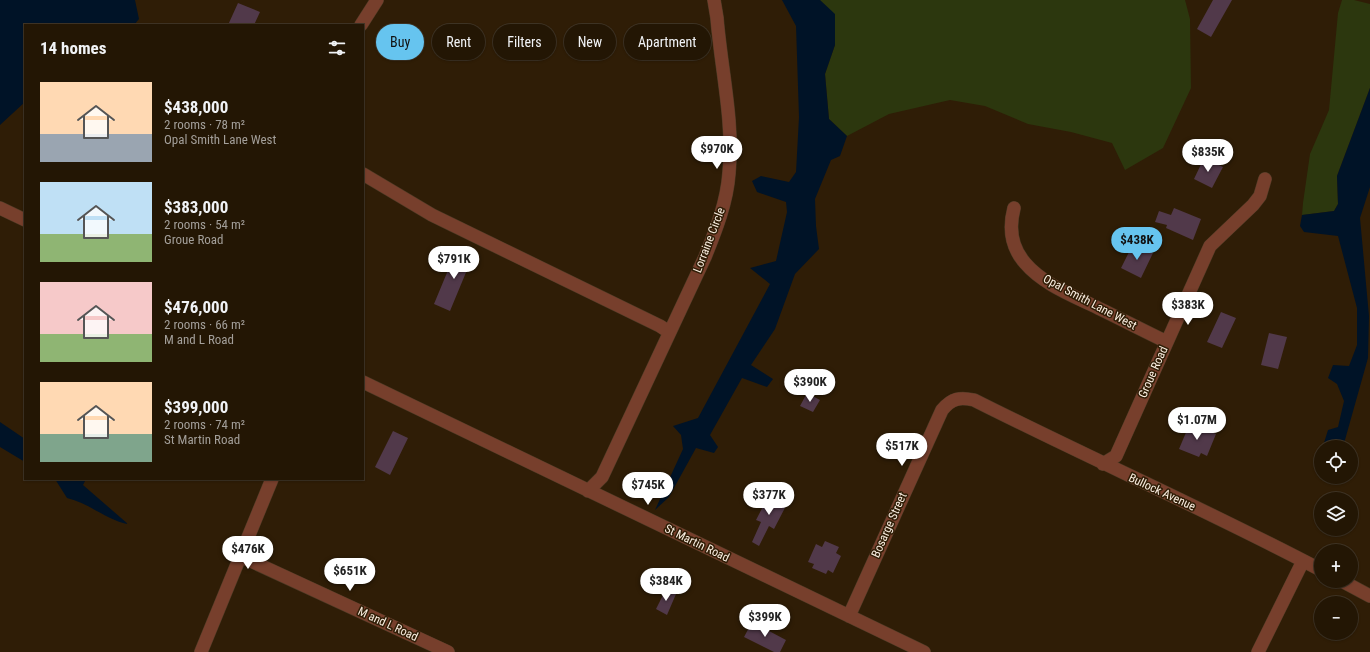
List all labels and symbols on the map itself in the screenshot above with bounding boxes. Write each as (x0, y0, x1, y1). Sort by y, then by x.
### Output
pin: $970K (689, 136, 745, 170)
pin: $835K (1180, 139, 1236, 173)
street label: Lorraine Circle (690, 205, 728, 274)
pin: $438K (1109, 227, 1165, 261)
pin: $791K (426, 246, 482, 280)
street label: Opal Smith Lane West (1041, 271, 1139, 333)
pin: $383K (1160, 292, 1216, 326)
street label: Groue Road (1135, 344, 1171, 400)
pin: $390K (782, 369, 838, 403)
pin: $1.07M (1164, 407, 1230, 441)
pin: $517K (874, 433, 930, 467)
street label: Bullock Avenue (1126, 470, 1198, 514)
pin: $745K (620, 472, 676, 506)
pin: $377K (741, 482, 797, 516)
street label: Bosarge Street (868, 490, 910, 560)
street label: St Martin Road (662, 521, 732, 565)
pin: $476K (220, 536, 276, 570)
pin: $651K (322, 558, 378, 592)
pin: $384K (638, 568, 694, 602)
street label: M and L Road (356, 604, 420, 644)
pin: $399K (737, 604, 793, 638)

